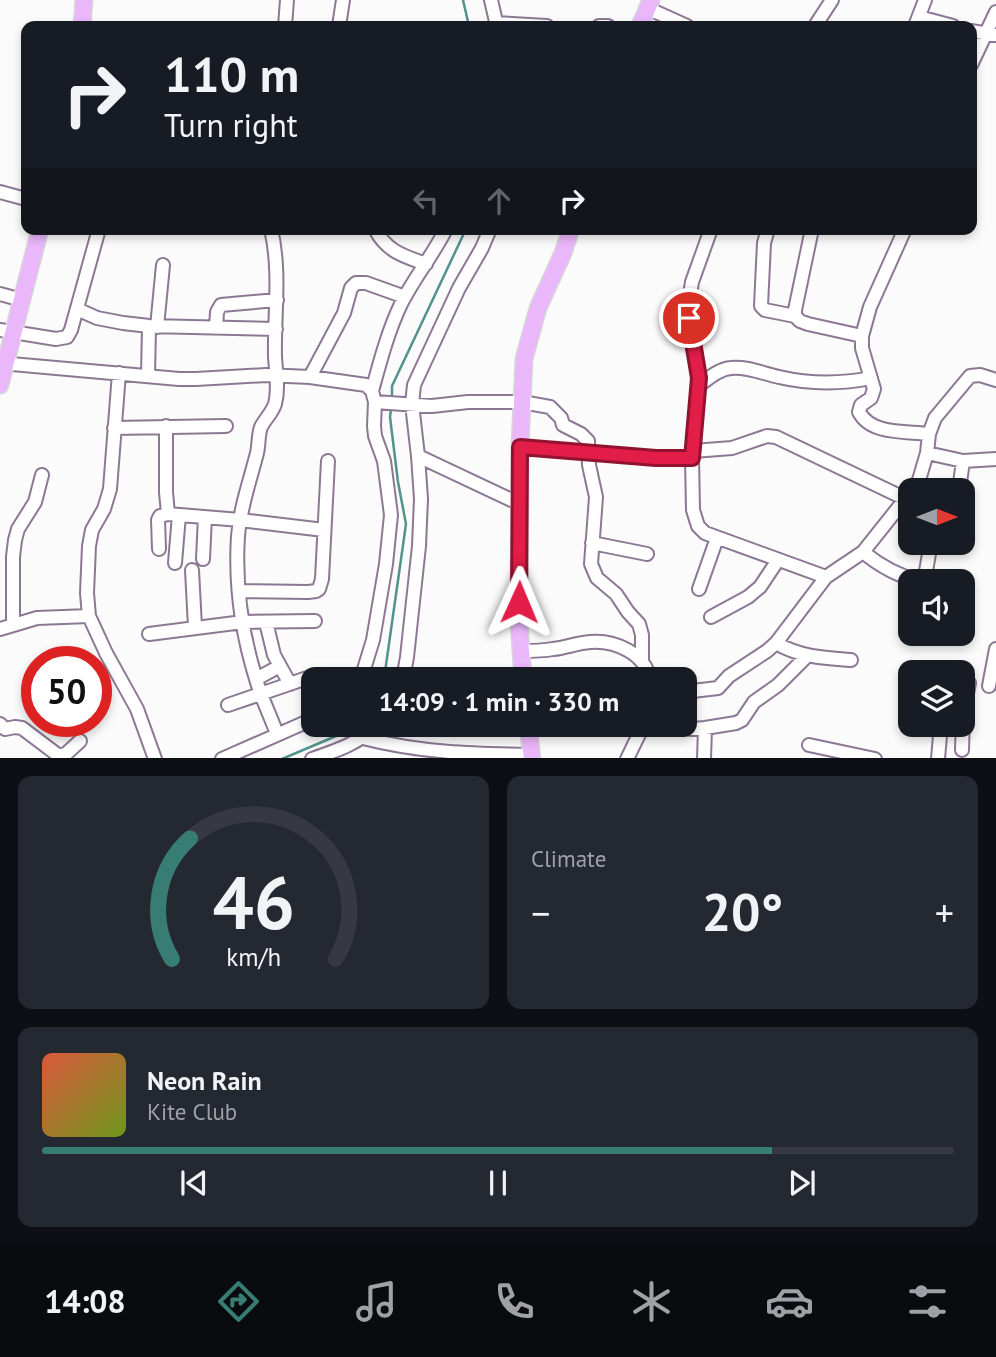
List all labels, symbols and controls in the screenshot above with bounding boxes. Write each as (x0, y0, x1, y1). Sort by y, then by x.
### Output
text: 110 m (164, 42, 299, 106)
icon: right (49, 49, 140, 140)
text: Turn right (164, 104, 298, 146)
icon: left (407, 182, 445, 220)
icon: ahead (480, 182, 518, 220)
icon: right (553, 182, 591, 220)
pin (659, 288, 719, 348)
icon: arrive (670, 299, 708, 337)
north arrow (898, 478, 975, 555)
map controls (898, 478, 975, 737)
position arrow (482, 565, 556, 639)
button: sound (898, 569, 975, 646)
speed limit sign: 50 (21, 646, 112, 737)
button: layers (898, 660, 975, 737)
text: 14:09 · 1 min · 330 m (379, 685, 619, 718)
text: Climate (531, 844, 606, 873)
text: 46 (212, 855, 295, 949)
text: 20° (702, 878, 783, 945)
text: − (531, 888, 550, 937)
text: + (935, 888, 954, 937)
text: km/h (226, 940, 281, 972)
text: Neon Rain (147, 1064, 262, 1097)
text: Kite Club (147, 1097, 237, 1126)
icon: previous (175, 1164, 213, 1202)
icon: pause (479, 1164, 517, 1202)
icon: next (783, 1164, 821, 1202)
icon: directions (214, 1277, 263, 1326)
icon: music (352, 1277, 401, 1326)
icon: phone (490, 1277, 539, 1326)
icon: climate (627, 1277, 676, 1326)
icon: car (765, 1277, 814, 1326)
icon: filters (903, 1277, 952, 1326)
text: 14:08 (44, 1280, 126, 1322)

